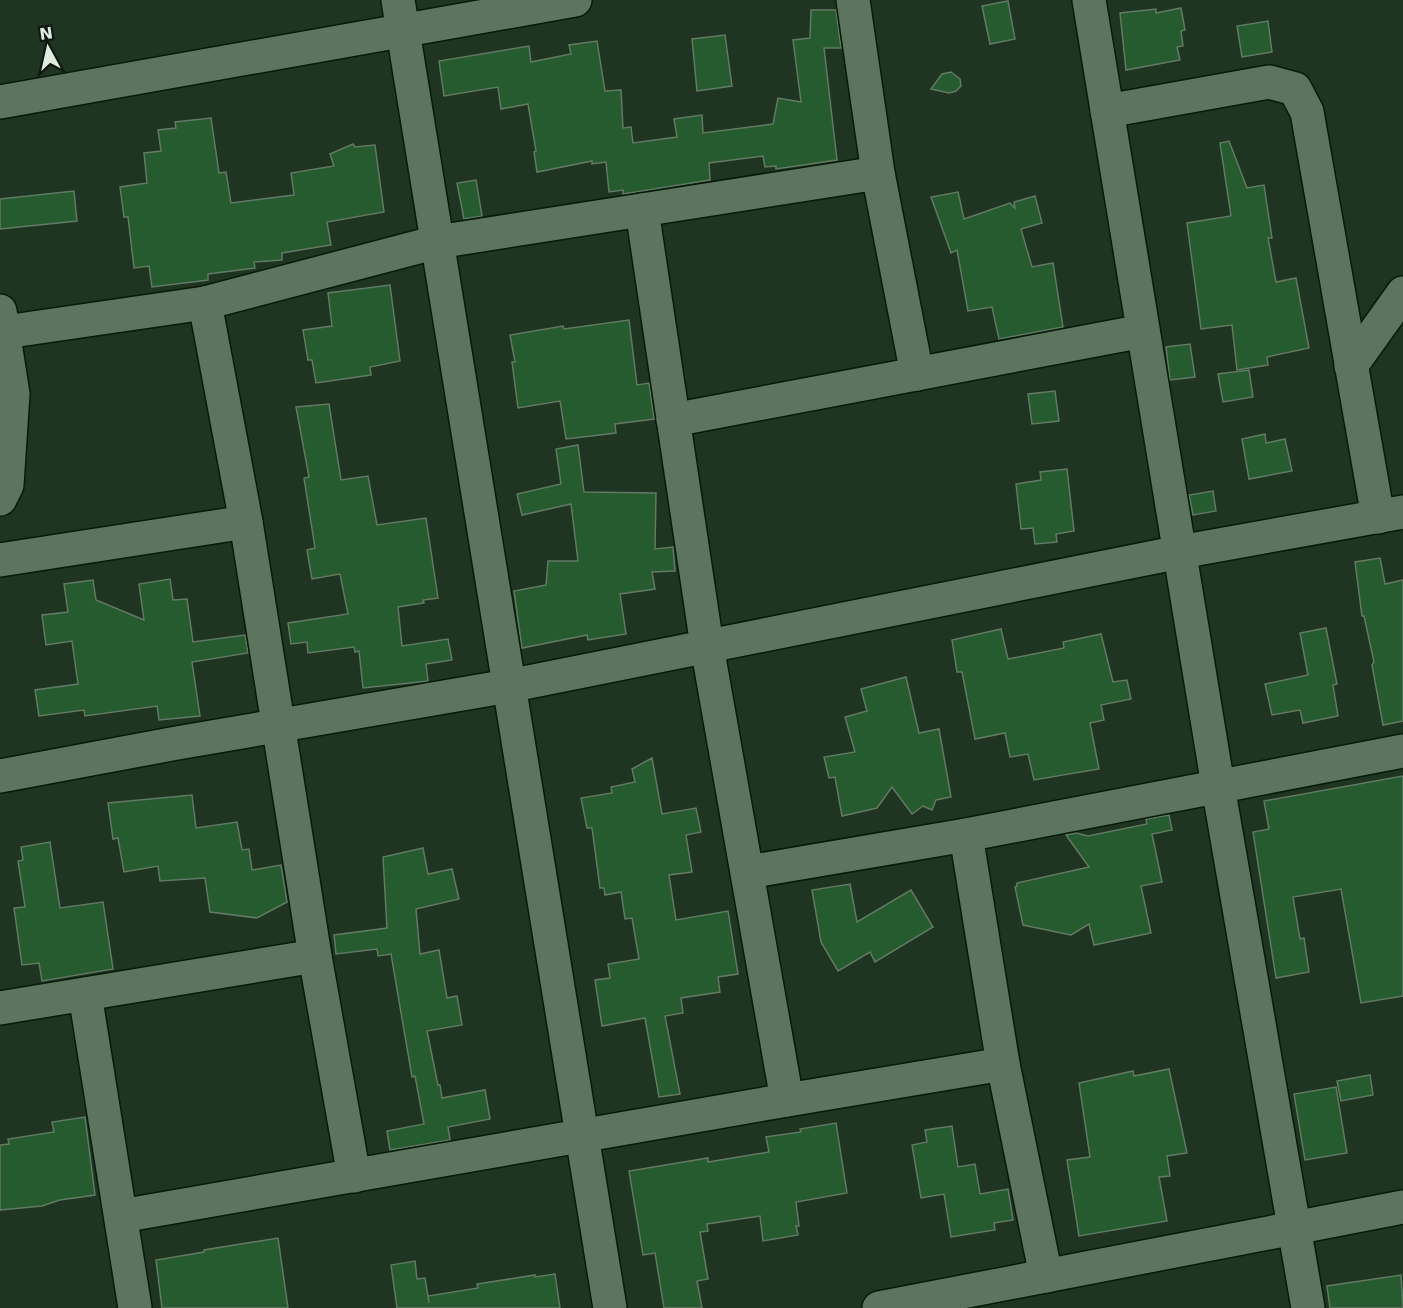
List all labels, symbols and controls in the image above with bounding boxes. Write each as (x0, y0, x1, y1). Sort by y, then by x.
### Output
north arrow (18, 18, 78, 78)
text: N (38, 23, 54, 44)

